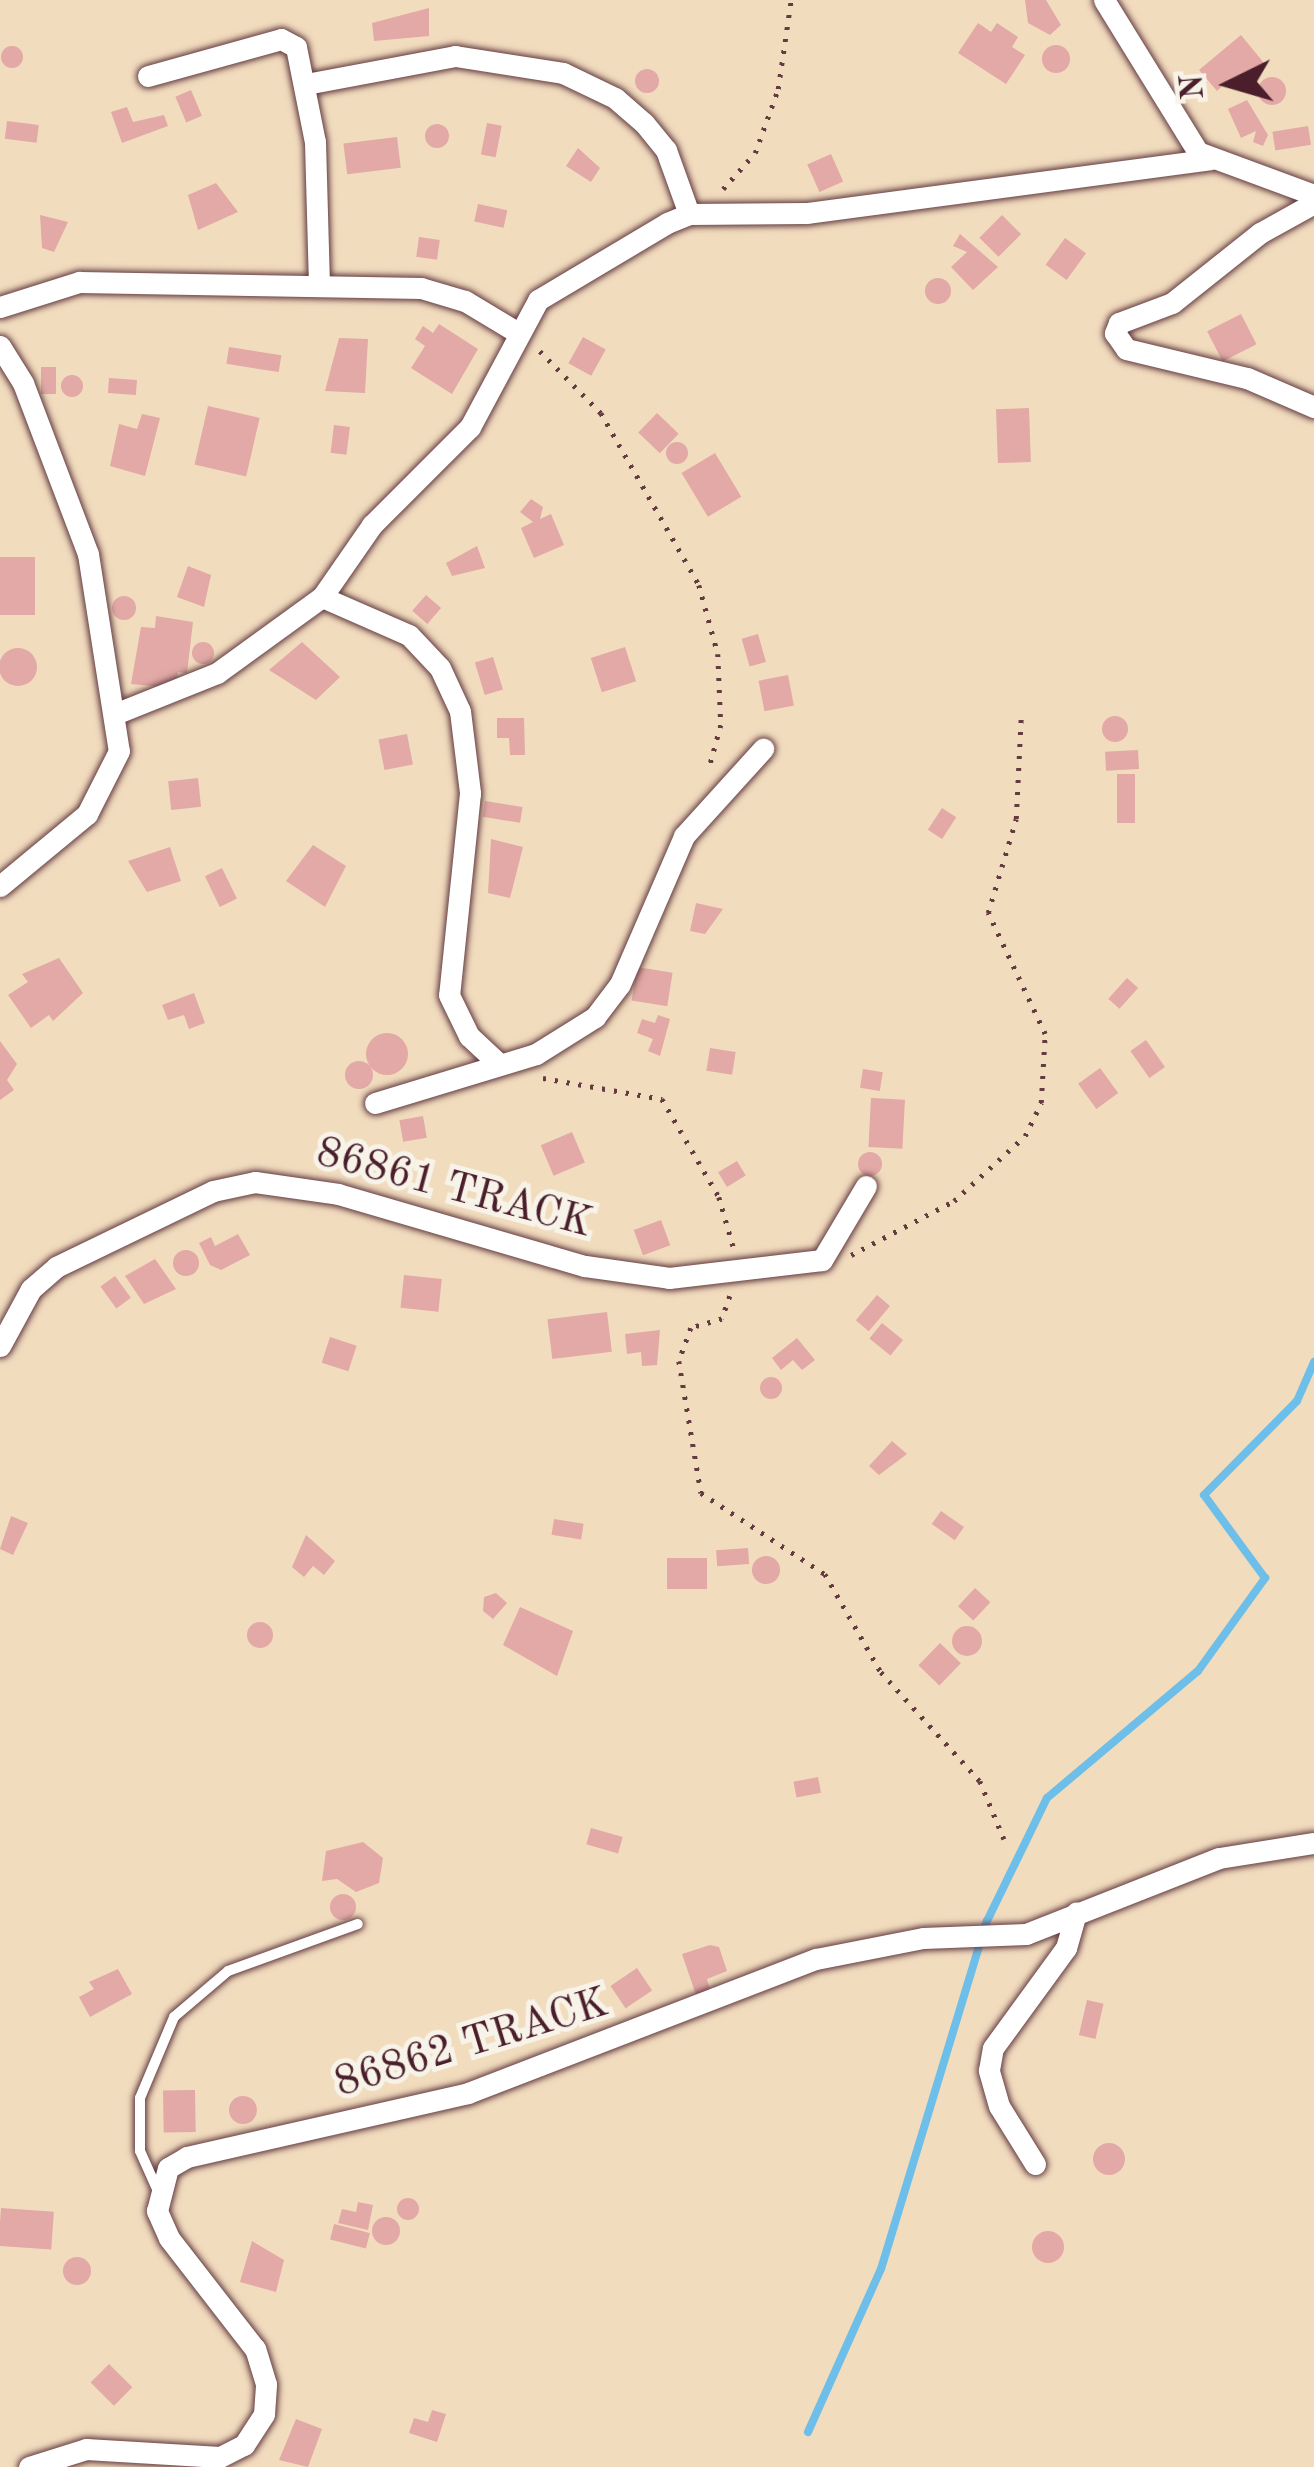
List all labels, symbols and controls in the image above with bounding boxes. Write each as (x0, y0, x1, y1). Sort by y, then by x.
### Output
north arrow (1170, 24, 1290, 144)
text: N (1176, 73, 1211, 101)
street label: 86861 TRACK (311, 1128, 597, 1250)
street label: 86862 TRACK (329, 1978, 615, 2110)

